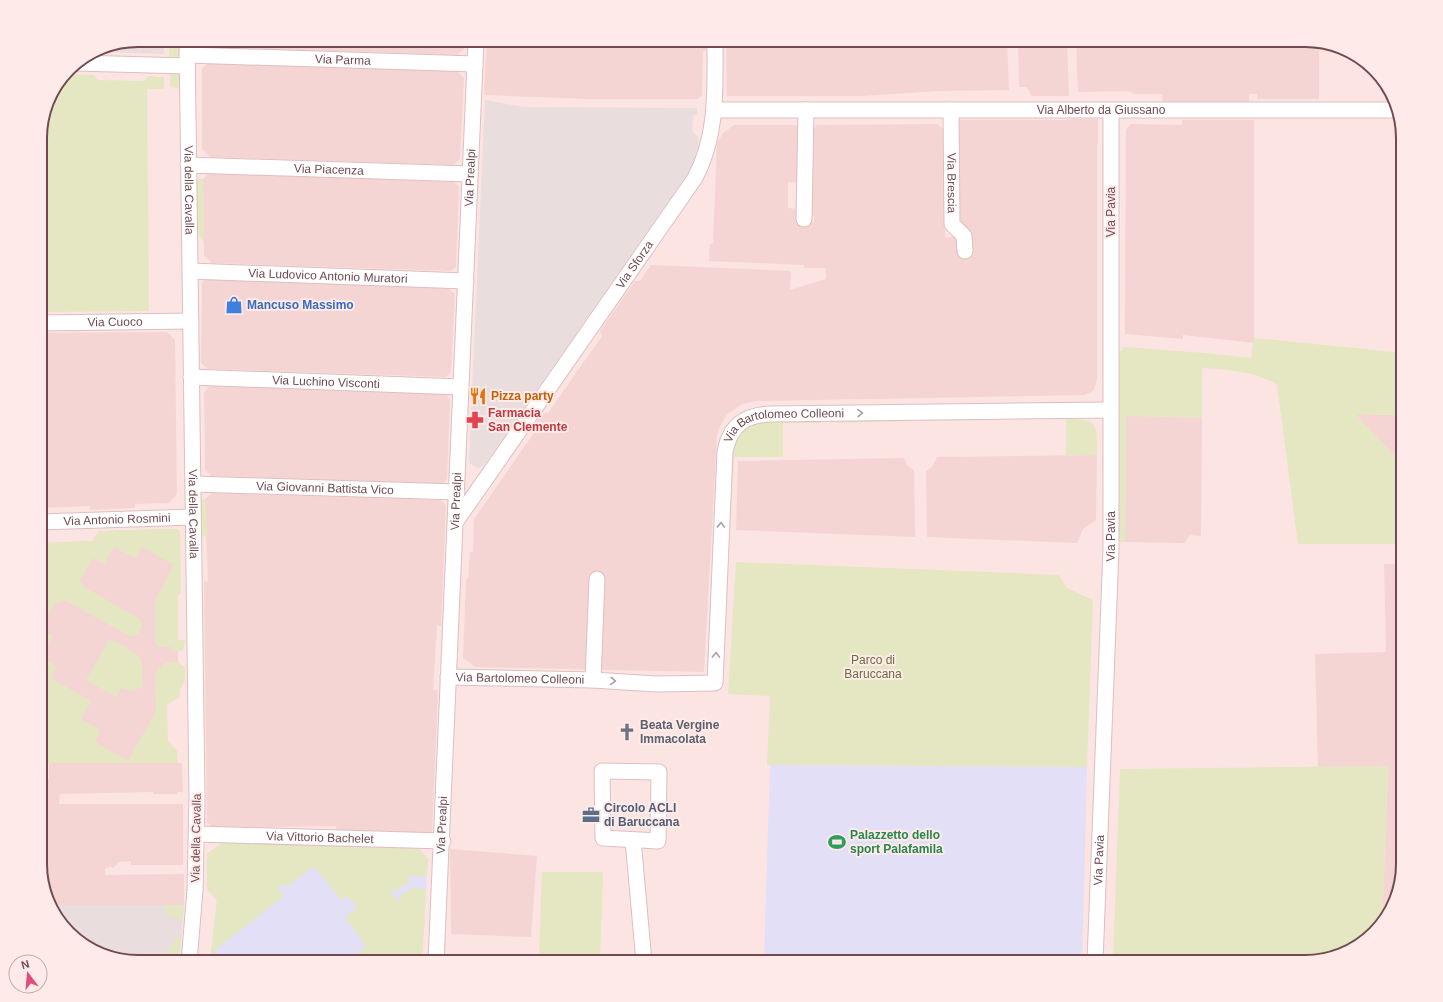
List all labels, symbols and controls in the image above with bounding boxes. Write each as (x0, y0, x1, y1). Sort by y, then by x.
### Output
street label: Via Parma (315, 52, 371, 68)
street label: Via Alberto da Giussano (1037, 103, 1166, 117)
street label: Via della Cavalla (181, 145, 197, 235)
street label: Via Prealpi (462, 149, 478, 207)
street label: Via Brescia (944, 153, 959, 214)
street label: Via Piacenza (294, 161, 364, 178)
street label: Via Pavia (1104, 186, 1118, 237)
street label: Via Sforza (613, 238, 656, 291)
street label: Via Ludovico Antonio Muratori (248, 266, 408, 286)
shop icon: Mancuso Massimo (224, 295, 244, 315)
place label: Mancuso Massimo (247, 298, 354, 312)
street label: Via Cuoco (87, 315, 143, 329)
street label: Via Luchino Visconti (272, 373, 380, 391)
restaurant icon: Pizza party (468, 386, 488, 406)
place label: Pizza party (491, 389, 554, 403)
place label: Farmacia San Clemente (488, 406, 568, 434)
street label: Via Bartolomeo Colleoni (721, 406, 844, 445)
one-way arrow (857, 409, 863, 417)
pharmacy icon: Farmacia San Clemente (465, 410, 485, 430)
street label: Via della Cavalla (186, 469, 201, 559)
street label: Via Prealpi (448, 472, 464, 531)
street label: Via Giovanni Battista Vico (256, 479, 394, 497)
street label: Via Antonio Rosmini (63, 511, 171, 528)
street label: Via Pavia (1104, 511, 1118, 562)
one-way arrow (717, 522, 726, 528)
one-way arrow (712, 652, 720, 658)
park label: Parco di Baruccana (844, 653, 902, 681)
street label: Via Bartolomeo Colleoni (455, 670, 584, 687)
one-way arrow (610, 676, 616, 685)
place label: Beata Vergine Immacolata (640, 718, 720, 746)
church icon: Beata Vergine Immacolata (617, 722, 637, 742)
street label: Via della Cavalla (188, 793, 204, 883)
street label: Via Prealpi (434, 796, 450, 854)
place label: Circolo ACLI di Baruccana (604, 801, 680, 829)
office icon: Circolo ACLI di Baruccana (581, 805, 601, 825)
place label: Palazzetto dello sport Palafamila (850, 828, 943, 856)
street label: Via Vittorio Bachelet (266, 829, 375, 846)
sports icon: Palazzetto dello sport Palafamila (827, 832, 847, 852)
street label: Via Pavia (1091, 834, 1107, 886)
north arrow (8, 954, 48, 994)
text: N (20, 958, 31, 971)

